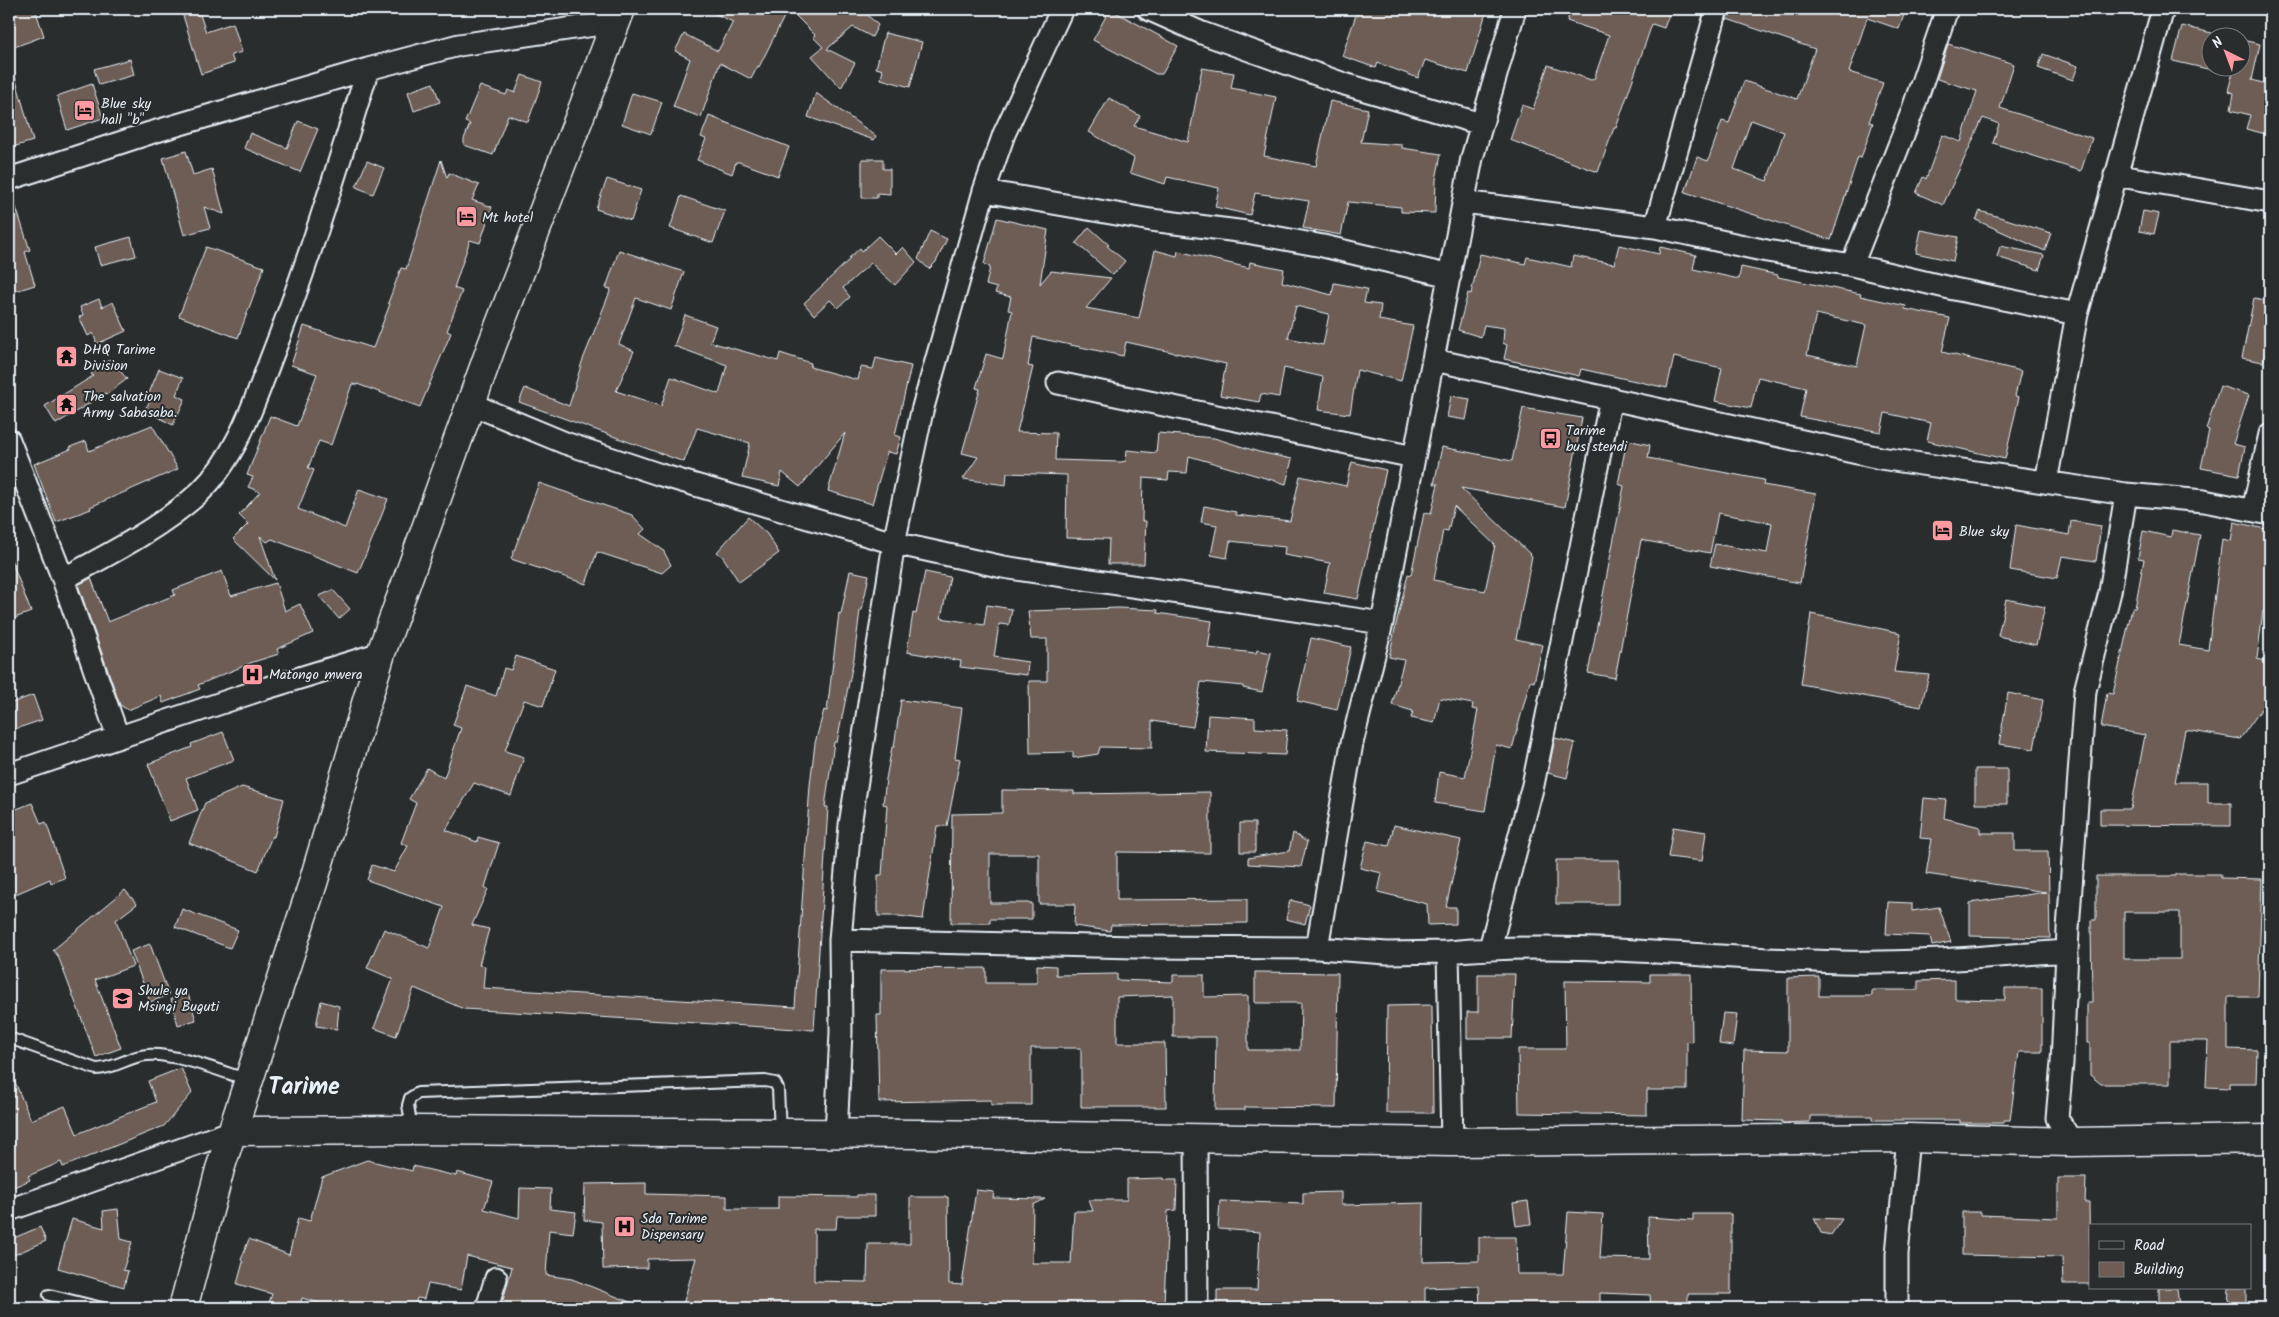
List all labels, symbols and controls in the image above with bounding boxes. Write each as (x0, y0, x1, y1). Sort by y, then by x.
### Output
north arrow (2202, 28, 2252, 78)
text: N (2207, 32, 2229, 54)
place label: Blue sky hall "b" (101, 93, 152, 131)
hotel icon: Blue sky hall "b" (73, 99, 97, 123)
hotel icon: Mt hotel (454, 205, 478, 229)
place label: Mt hotel (482, 207, 534, 229)
place label: DHQ Tarime Division (83, 339, 156, 377)
temple icon: DHQ Tarime Division (55, 345, 79, 369)
place label: The salvation Army Sabasaba. (83, 386, 177, 424)
temple icon: The salvation Army Sabasaba. (55, 392, 79, 416)
place label: Tarime bus stendi (1566, 420, 1628, 458)
bus stop icon: Tarime bus stendi (1538, 426, 1562, 450)
hotel icon: Blue sky (1931, 519, 1955, 543)
place label: Blue sky (1959, 521, 2010, 543)
hospital icon: Matongo mwera (241, 662, 265, 686)
place label: Matongo mwera (269, 664, 363, 686)
place label: Shule ya Msingi Buguti (138, 980, 220, 1018)
school or university icon: Shule ya Msingi Buguti (110, 986, 134, 1010)
district label: Tarime (268, 1068, 340, 1107)
place label: Sda Tarime Dispensary (641, 1208, 708, 1246)
hospital icon: Sda Tarime Dispensary (613, 1214, 637, 1238)
legend (2089, 1224, 2252, 1290)
text: Road (2134, 1234, 2165, 1258)
text: Building (2134, 1258, 2184, 1282)

